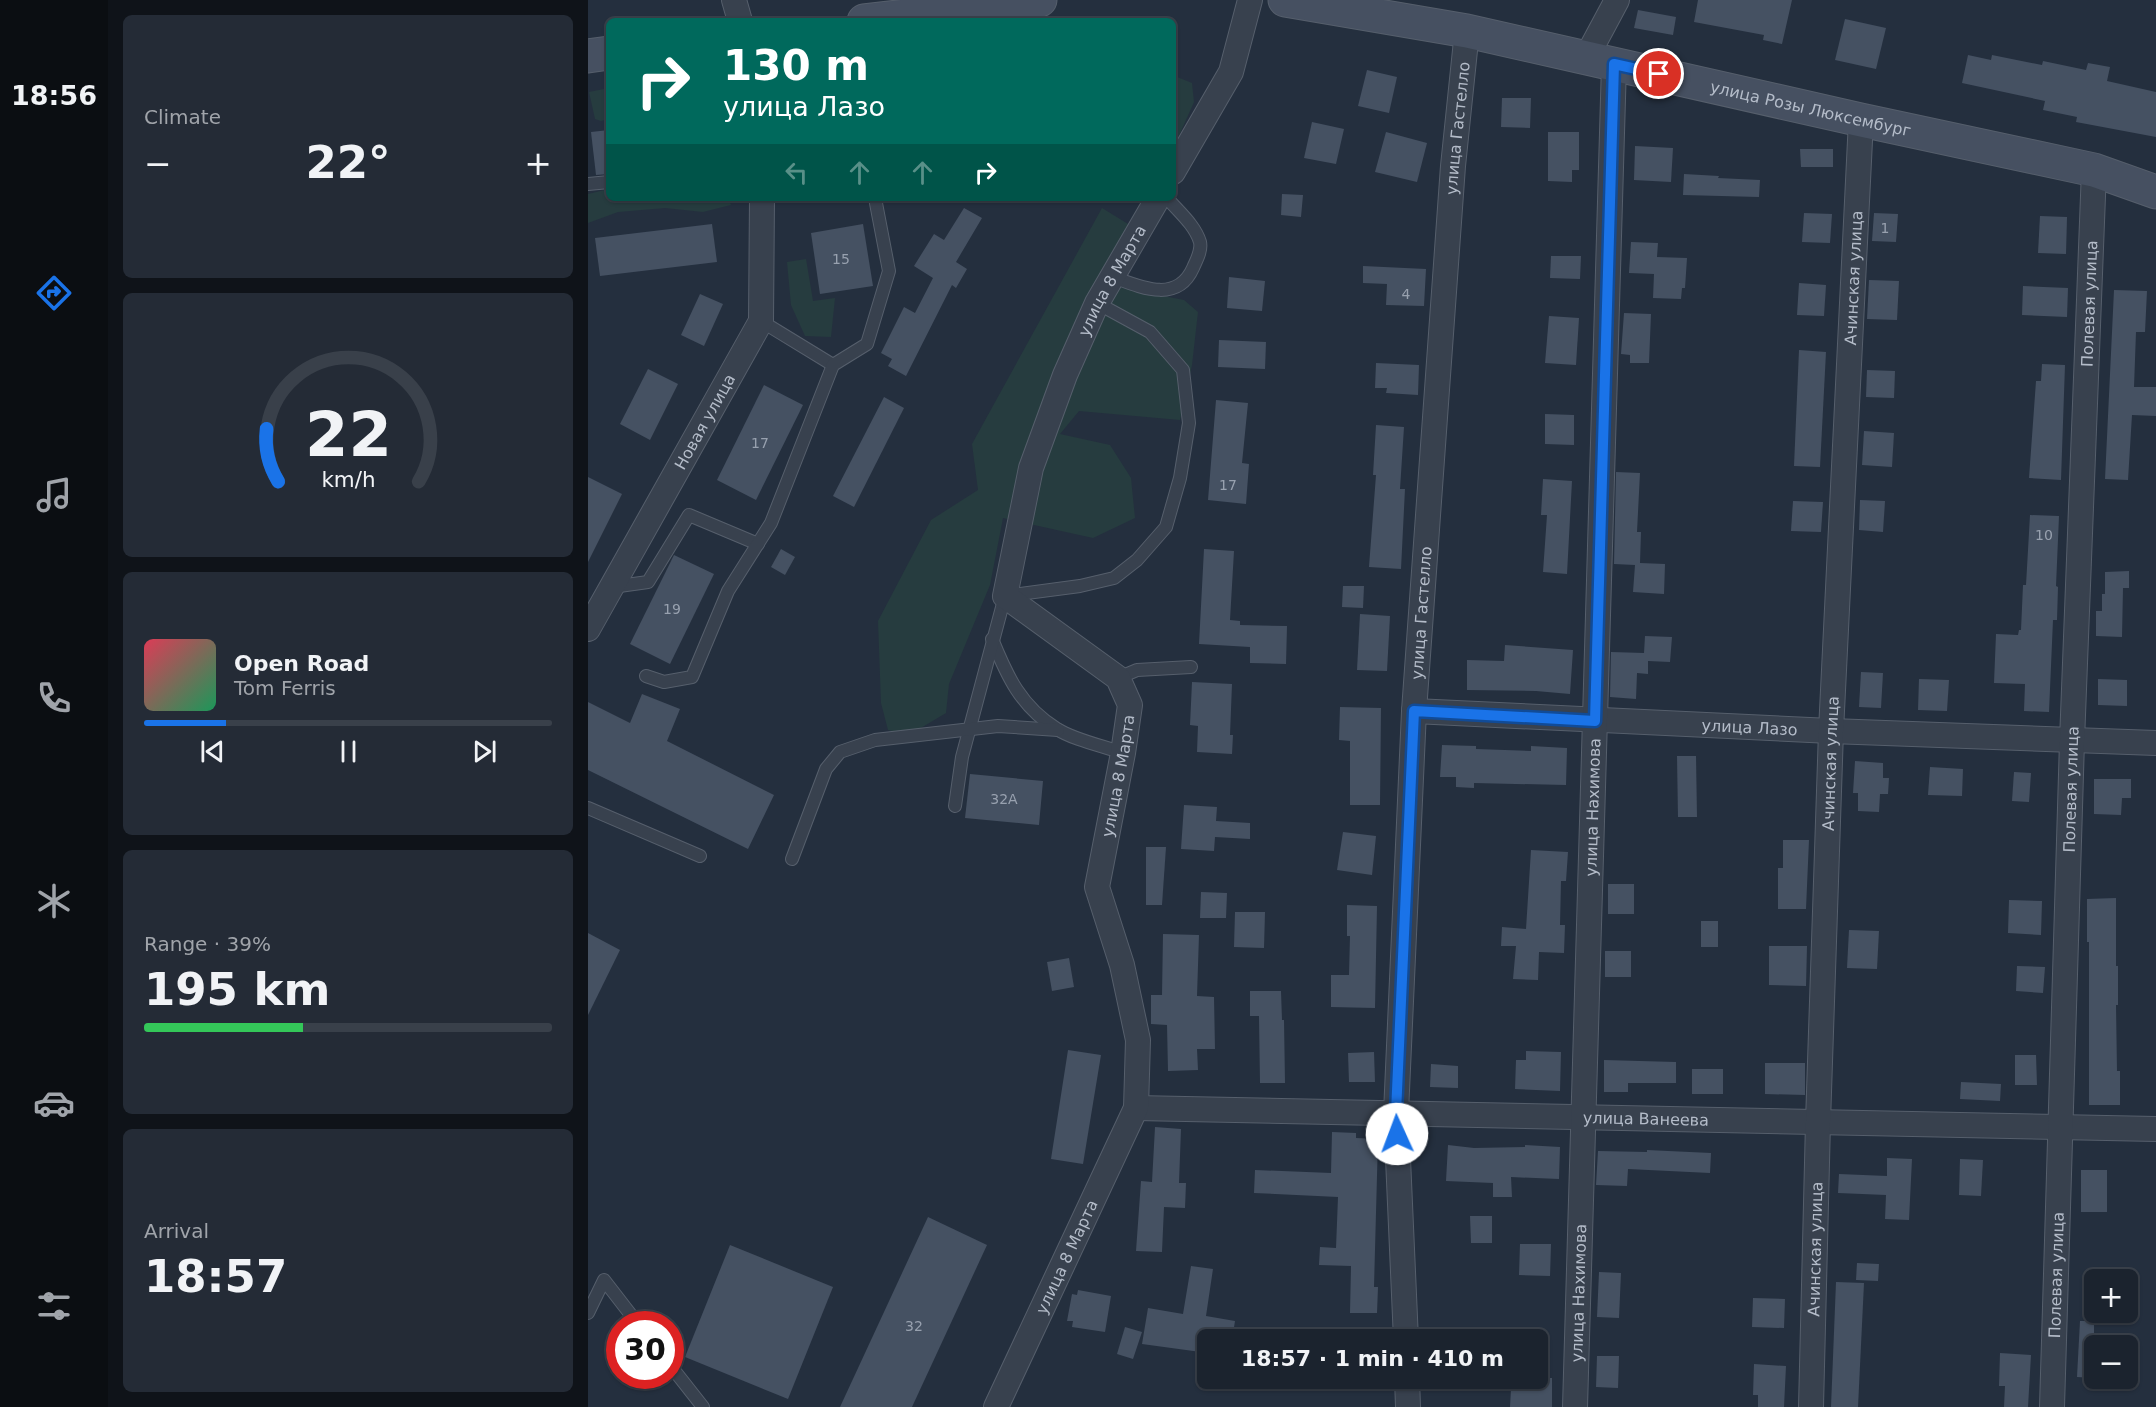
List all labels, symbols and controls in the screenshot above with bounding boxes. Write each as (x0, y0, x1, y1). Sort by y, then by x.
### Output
text: 130 m (723, 41, 869, 90)
icon: right (624, 42, 702, 120)
pin (1633, 48, 1684, 99)
icon: arrive (1642, 57, 1675, 90)
street label: улица Гастелло (1441, 61, 1473, 195)
street label: улица Розы Люксембург (1708, 77, 1913, 140)
text: 18:56 (11, 80, 97, 111)
text: улица Лазо (723, 91, 885, 122)
text: Climate (144, 105, 221, 129)
text: 22° (305, 136, 391, 189)
text: − (144, 144, 172, 183)
text: + (524, 144, 552, 183)
icon: left (780, 156, 813, 189)
icon: ahead (843, 156, 876, 189)
icon: ahead (906, 156, 939, 189)
icon: right (969, 156, 1002, 189)
street label: Ачинская улица (1840, 210, 1866, 346)
house number: 1 (1881, 220, 1889, 236)
street label: улица 8 Марта (1074, 222, 1150, 339)
street label: Полевая улица (2077, 240, 2101, 367)
house number: 15 (832, 251, 850, 267)
icon: directions (33, 272, 75, 314)
house number: 4 (1402, 286, 1411, 302)
street label: Новая улица (670, 370, 739, 473)
text: 22 (305, 398, 391, 471)
house number: 17 (751, 435, 769, 451)
text: km/h (321, 468, 375, 493)
icon: music (33, 474, 75, 516)
house number: 17 (1219, 477, 1237, 493)
house number: 10 (2035, 527, 2053, 543)
street label: улица Гастелло (1407, 546, 1435, 680)
house number: 19 (663, 601, 681, 617)
text: Open Road (234, 651, 369, 676)
text: Tom Ferris (234, 676, 336, 700)
icon: phone (33, 677, 75, 719)
street label: Ачинская улица (1818, 695, 1842, 831)
street label: улица 8 Марта (1097, 713, 1138, 839)
street label: улица Лазо (1701, 715, 1798, 739)
street label: Полевая улица (2059, 726, 2082, 853)
icon: previous (196, 735, 229, 768)
icon: pause (332, 735, 365, 768)
icon: next (468, 735, 501, 768)
street label: улица Нахимова (1581, 738, 1604, 877)
house number: 32А (990, 791, 1018, 807)
icon: climate (33, 880, 75, 922)
text: Range · 39% (144, 932, 271, 956)
text: 195 km (144, 963, 330, 1016)
icon: car (33, 1082, 75, 1124)
position arrow (1365, 1102, 1429, 1166)
street label: улица Ванеева (1583, 1108, 1709, 1129)
street label: Ачинская улица (1804, 1181, 1826, 1317)
street label: улица 8 Марта (1031, 1196, 1101, 1317)
street label: Полевая улица (2045, 1211, 2067, 1339)
text: Arrival (144, 1219, 209, 1243)
street label: улица Нахимова (1567, 1223, 1590, 1363)
text: 18:57 (144, 1250, 287, 1303)
map controls (2084, 1269, 2138, 1389)
button: + (2084, 1269, 2138, 1323)
icon: filters (33, 1285, 75, 1327)
speed limit sign: 30 (606, 1311, 684, 1389)
house number: 32 (905, 1318, 923, 1334)
button: − (2084, 1335, 2138, 1389)
text: 18:57 · 1 min · 410 m (1241, 1346, 1504, 1371)

